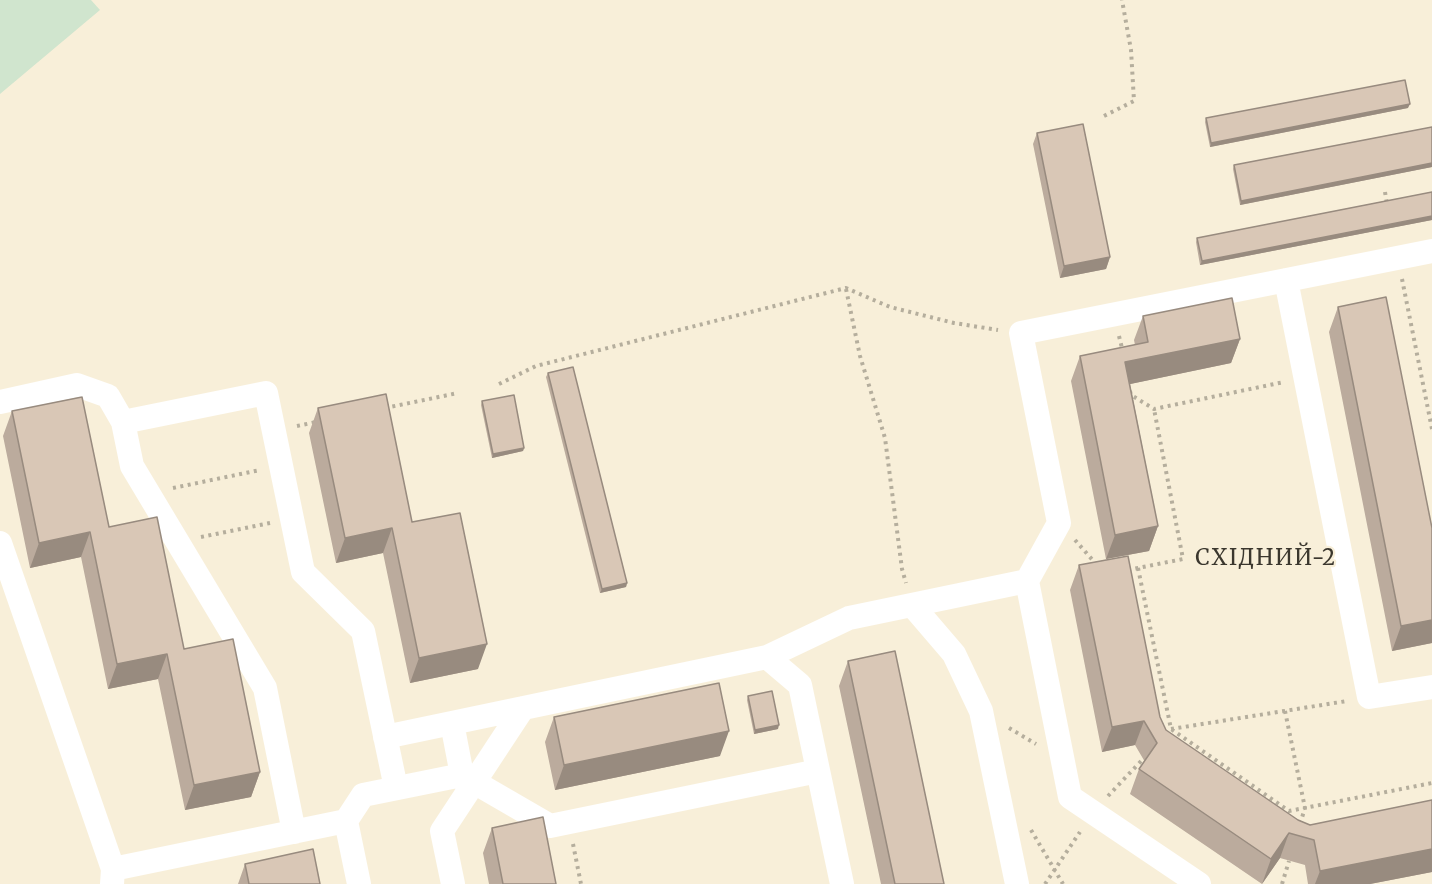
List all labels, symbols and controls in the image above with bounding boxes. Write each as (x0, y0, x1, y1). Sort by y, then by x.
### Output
district label: СХІДНИЙ-2 (1195, 546, 1337, 572)

